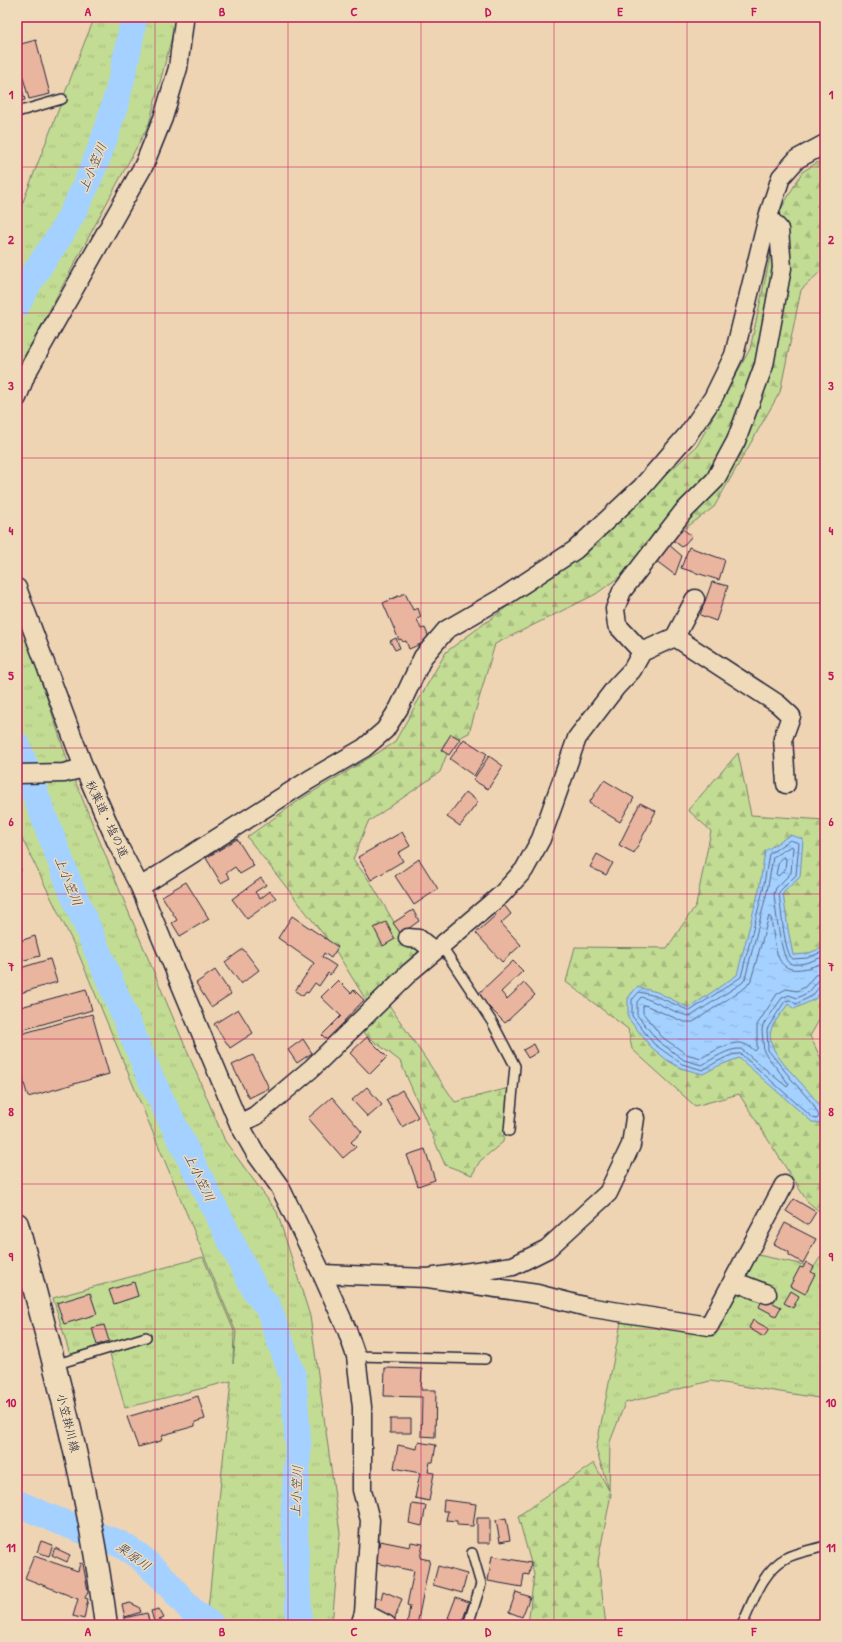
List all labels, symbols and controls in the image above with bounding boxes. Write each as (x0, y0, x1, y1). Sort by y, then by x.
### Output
text: A (85, 2, 92, 20)
text: B (219, 2, 226, 20)
text: C (350, 2, 358, 20)
text: D (485, 2, 492, 20)
text: E (617, 2, 623, 20)
text: F (751, 2, 758, 20)
text: 1 (9, 85, 14, 103)
text: 1 (829, 85, 834, 103)
water label: 上小笠川 (74, 140, 110, 194)
text: 2 (8, 230, 15, 248)
text: 2 (828, 230, 835, 248)
text: 3 (8, 376, 14, 394)
text: 3 (828, 376, 834, 394)
text: 4 (9, 521, 14, 539)
text: 4 (829, 521, 834, 539)
text: 5 (8, 666, 14, 684)
text: 5 (828, 666, 834, 684)
street label: 秋葉道・塩の道 (82, 777, 133, 860)
text: 6 (8, 812, 14, 830)
text: 6 (828, 812, 834, 830)
water label: 上小笠川 (51, 854, 87, 908)
text: 7 (7, 957, 15, 975)
text: 7 (827, 957, 835, 975)
text: 8 (8, 1102, 14, 1120)
text: 8 (828, 1102, 834, 1120)
water label: 上小笠川 (181, 1150, 219, 1204)
text: 9 (9, 1247, 14, 1265)
text: 9 (829, 1247, 834, 1265)
street label: 小笠掛川線 (53, 1392, 84, 1454)
text: 10 (6, 1393, 16, 1411)
text: 10 (826, 1393, 836, 1411)
water label: 上小笠川 (286, 1465, 306, 1517)
water label: 栗原川 (113, 1537, 155, 1575)
text: 11 (6, 1538, 16, 1556)
text: 11 (826, 1538, 836, 1556)
text: A (85, 1622, 92, 1640)
text: B (219, 1622, 226, 1640)
text: C (350, 1622, 358, 1640)
text: D (485, 1622, 492, 1640)
text: E (617, 1622, 623, 1640)
text: F (751, 1622, 758, 1640)

